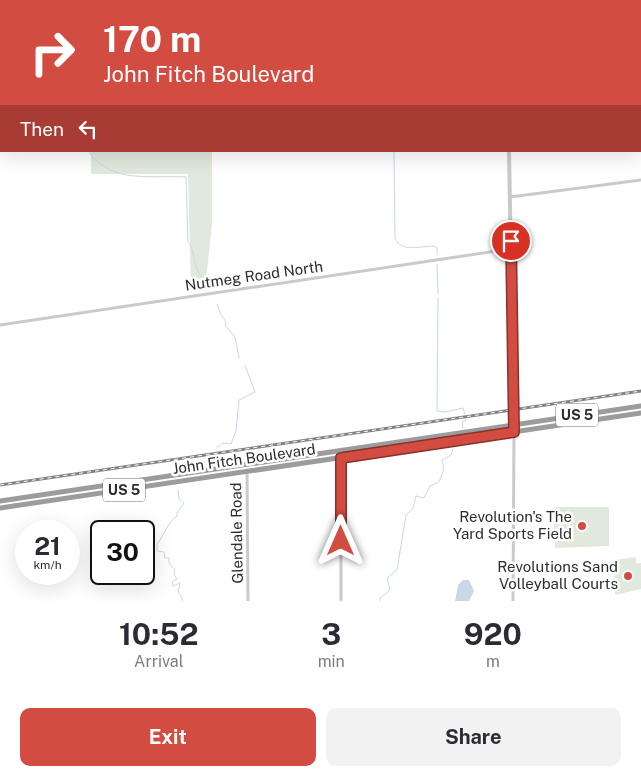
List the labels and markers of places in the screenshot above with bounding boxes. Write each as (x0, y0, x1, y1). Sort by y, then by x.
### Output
pin (490, 220, 532, 262)
place label: Revolution's The Yard Sports Field (453, 508, 572, 542)
marker: Revolution's The Yard Sports Field (576, 520, 588, 532)
place label: Revolutions Sand Volleyball Courts (497, 558, 618, 592)
marker: Revolutions Sand Volleyball Courts (622, 570, 634, 582)

